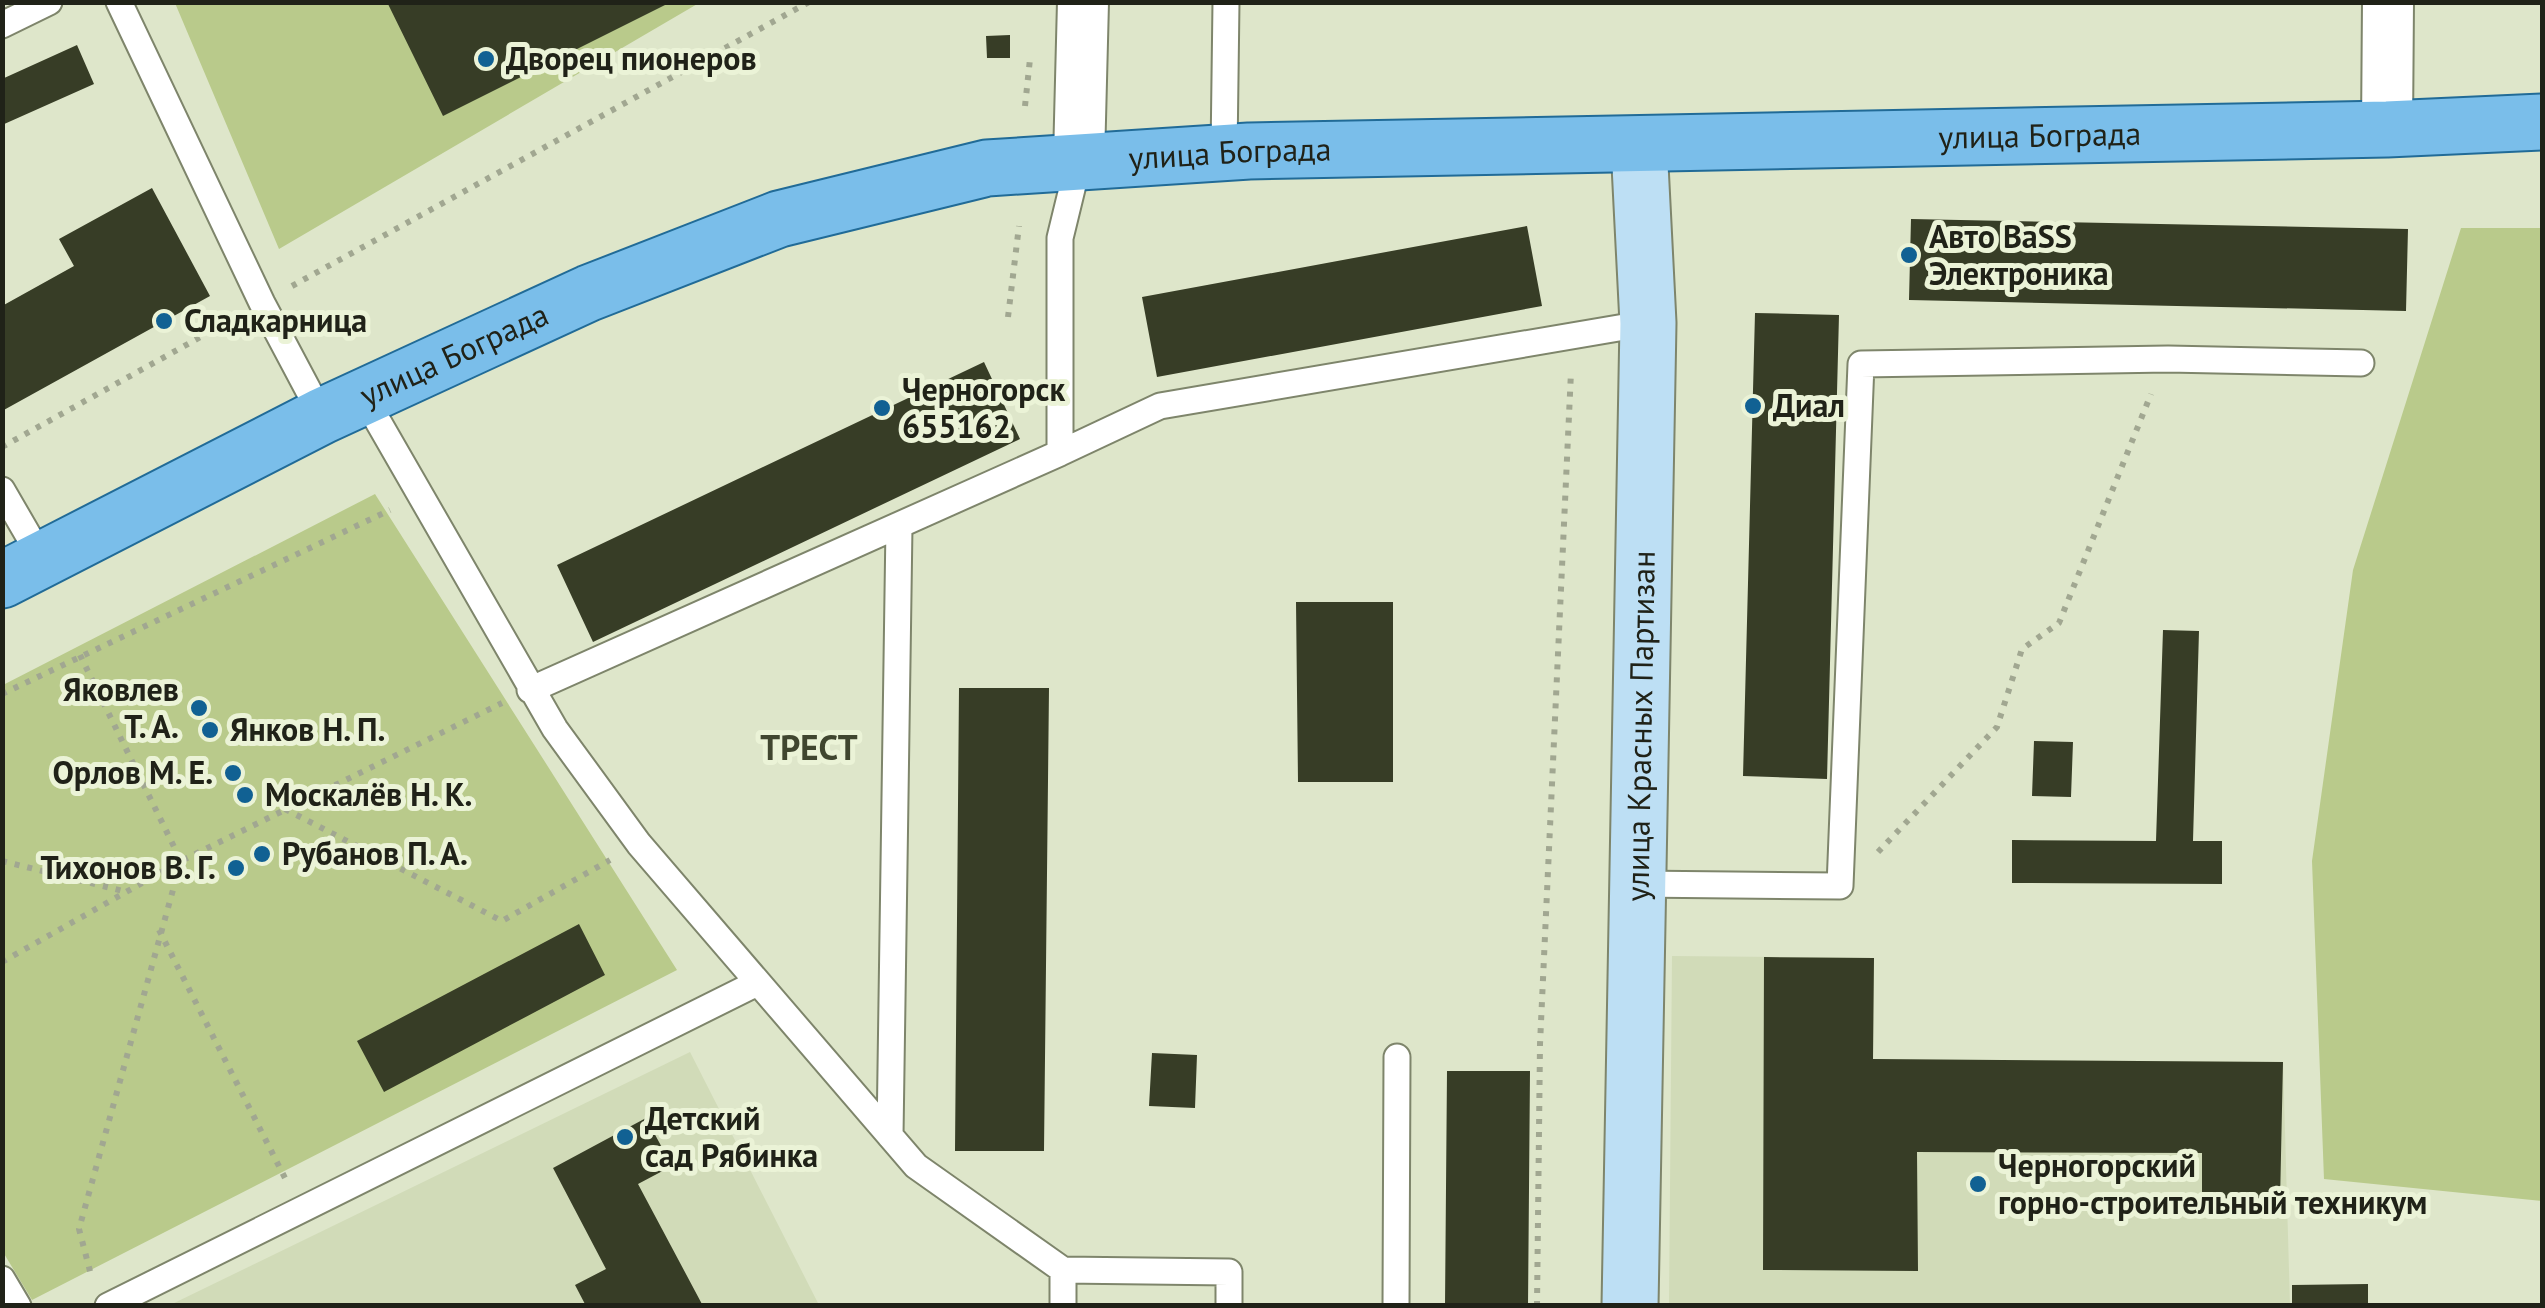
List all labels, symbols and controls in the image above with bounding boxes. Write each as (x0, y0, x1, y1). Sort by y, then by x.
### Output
place label: Дворец пионеров (506, 37, 757, 79)
marker: Дворец пионеров (475, 48, 497, 70)
street label: улица Бограда (1938, 112, 2142, 158)
street label: улица Бограда (1127, 127, 1332, 179)
place label: Авто BaSS Электроника (1929, 215, 2109, 294)
marker: Авто BaSS Электроника (1898, 244, 1920, 266)
street label: улица Бограда (353, 293, 555, 416)
place label: Сладкарница (184, 299, 367, 341)
marker: Сладкарница (153, 310, 175, 332)
place label: Черногорск 655162 (902, 368, 1065, 447)
place label: Диал (1773, 384, 1845, 426)
marker: Диал (1742, 395, 1764, 417)
marker: Черногорск 655162 (871, 397, 893, 419)
street label: улица Красных Партизан (1615, 550, 1664, 902)
place label: Яковлев Т. А. (63, 668, 179, 747)
marker: Яковлев Т. А. (188, 697, 210, 719)
place label: Янков Н. П. (230, 708, 385, 750)
marker: Янков Н. П. (199, 719, 221, 741)
district label: ТРЕСТ (760, 724, 858, 770)
place label: Орлов М. Е. (52, 751, 213, 793)
marker: Орлов М. Е. (222, 762, 244, 784)
place label: Москалёв Н. К. (265, 773, 472, 815)
marker: Москалёв Н. К. (234, 784, 256, 806)
place label: Рубанов П. А. (282, 832, 468, 874)
marker: Рубанов П. А. (251, 843, 273, 865)
place label: Тихонов В. Г. (40, 846, 216, 888)
marker: Тихонов В. Г. (225, 857, 247, 879)
place label: Детский сад Рябинка (645, 1097, 818, 1176)
marker: Детский сад Рябинка (614, 1126, 636, 1148)
place label: Черногорский горно-строительный техникум (1998, 1144, 2427, 1223)
marker: Черногорский горно-строительный техникум (1967, 1173, 1989, 1195)

